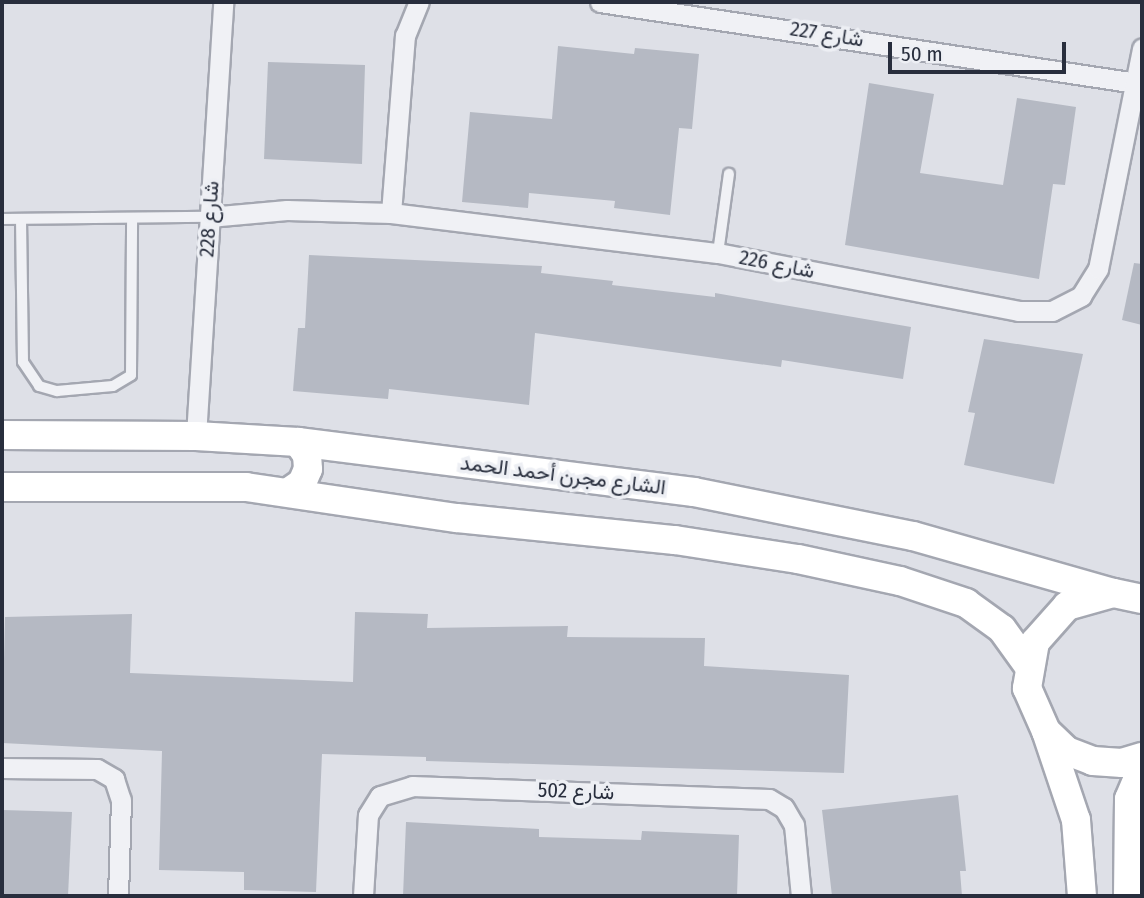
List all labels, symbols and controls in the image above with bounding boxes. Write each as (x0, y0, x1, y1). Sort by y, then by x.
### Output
street label: شارع 227 (788, 16, 866, 52)
scale bar (892, 28, 1070, 72)
text: 50 m (901, 41, 943, 67)
street label: شارع 228 (194, 180, 224, 258)
street label: شارع 226 (737, 244, 817, 284)
street label: الشارع مجرن أحمد الحمد (459, 450, 667, 500)
street label: شارع 502 (537, 777, 615, 805)

